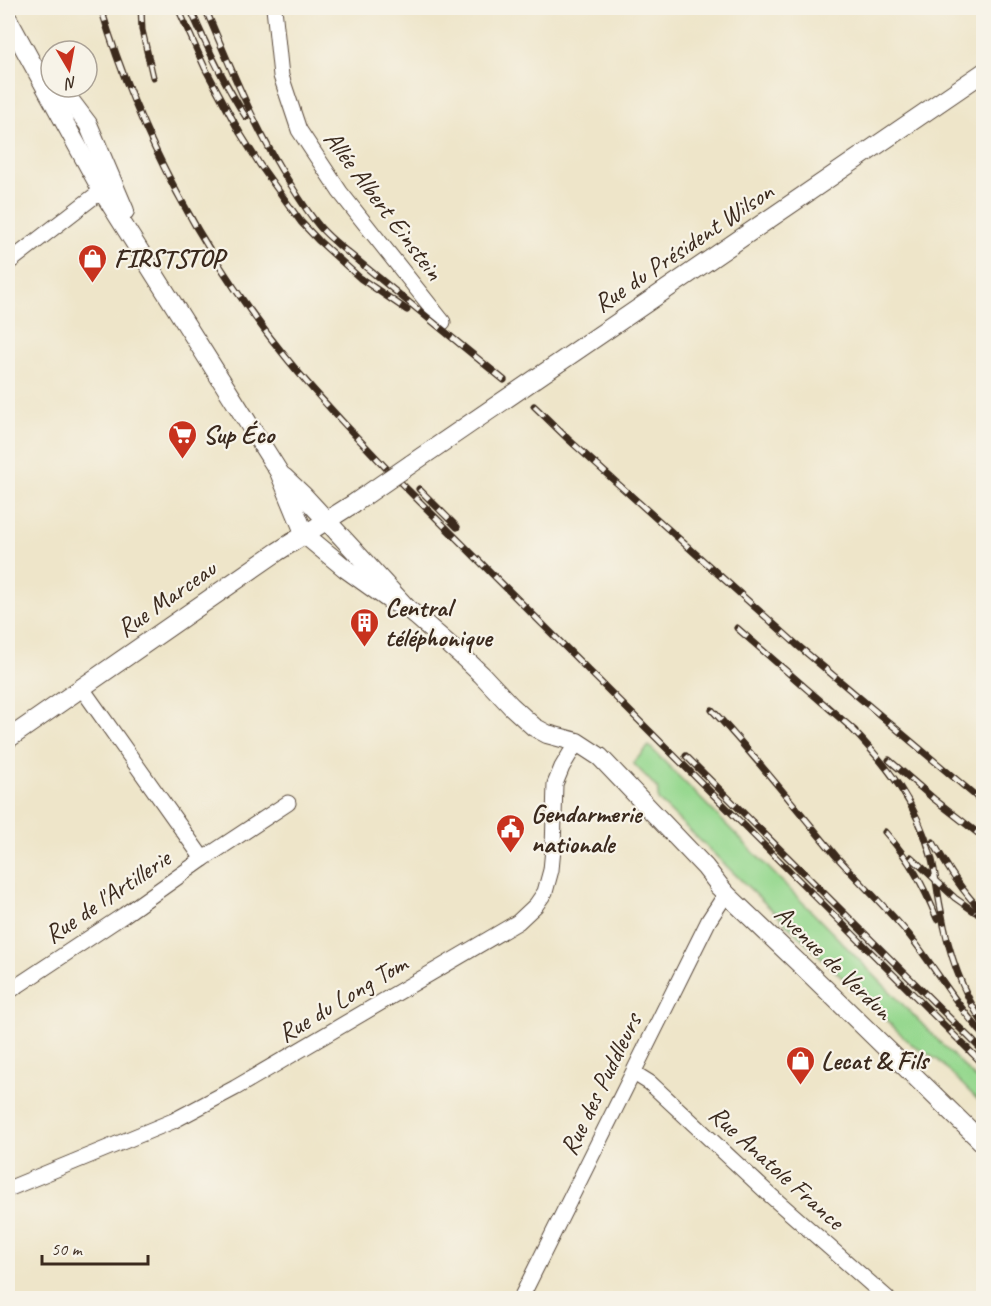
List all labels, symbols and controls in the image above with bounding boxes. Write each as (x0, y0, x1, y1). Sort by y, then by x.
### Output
north arrow (39, 39, 99, 99)
text: N (62, 72, 78, 94)
street label: Allée Albert Einstein (316, 124, 451, 287)
street label: Rue du Président Wilson (587, 174, 781, 320)
shop icon: FIRSTSTOP (77, 242, 109, 284)
place label: FIRSTSTOP (114, 242, 229, 275)
supermarket icon: Sup Éco (166, 418, 198, 460)
place label: Sup Éco (203, 418, 276, 451)
street label: Rue Marceau (110, 551, 224, 645)
place label: Central téléphonique (385, 591, 494, 654)
building icon: Central téléphonique (348, 606, 380, 648)
place label: Gendarmerie nationale (531, 797, 644, 860)
public building icon: Gendarmerie nationale (494, 812, 526, 854)
street label: Rue de l'Artillerie (38, 841, 179, 951)
street label: Avenue de Verdun (767, 898, 901, 1028)
street label: Rue du Long Tom (272, 946, 415, 1050)
street label: Rue des Puddleurs (552, 1006, 650, 1160)
shop icon: Lecat & Fils (784, 1044, 816, 1086)
place label: Lecat & Fils (821, 1044, 931, 1077)
street label: Rue Anatole France (702, 1098, 853, 1239)
scale bar (42, 1228, 148, 1266)
text: 50 m (51, 1238, 84, 1260)

